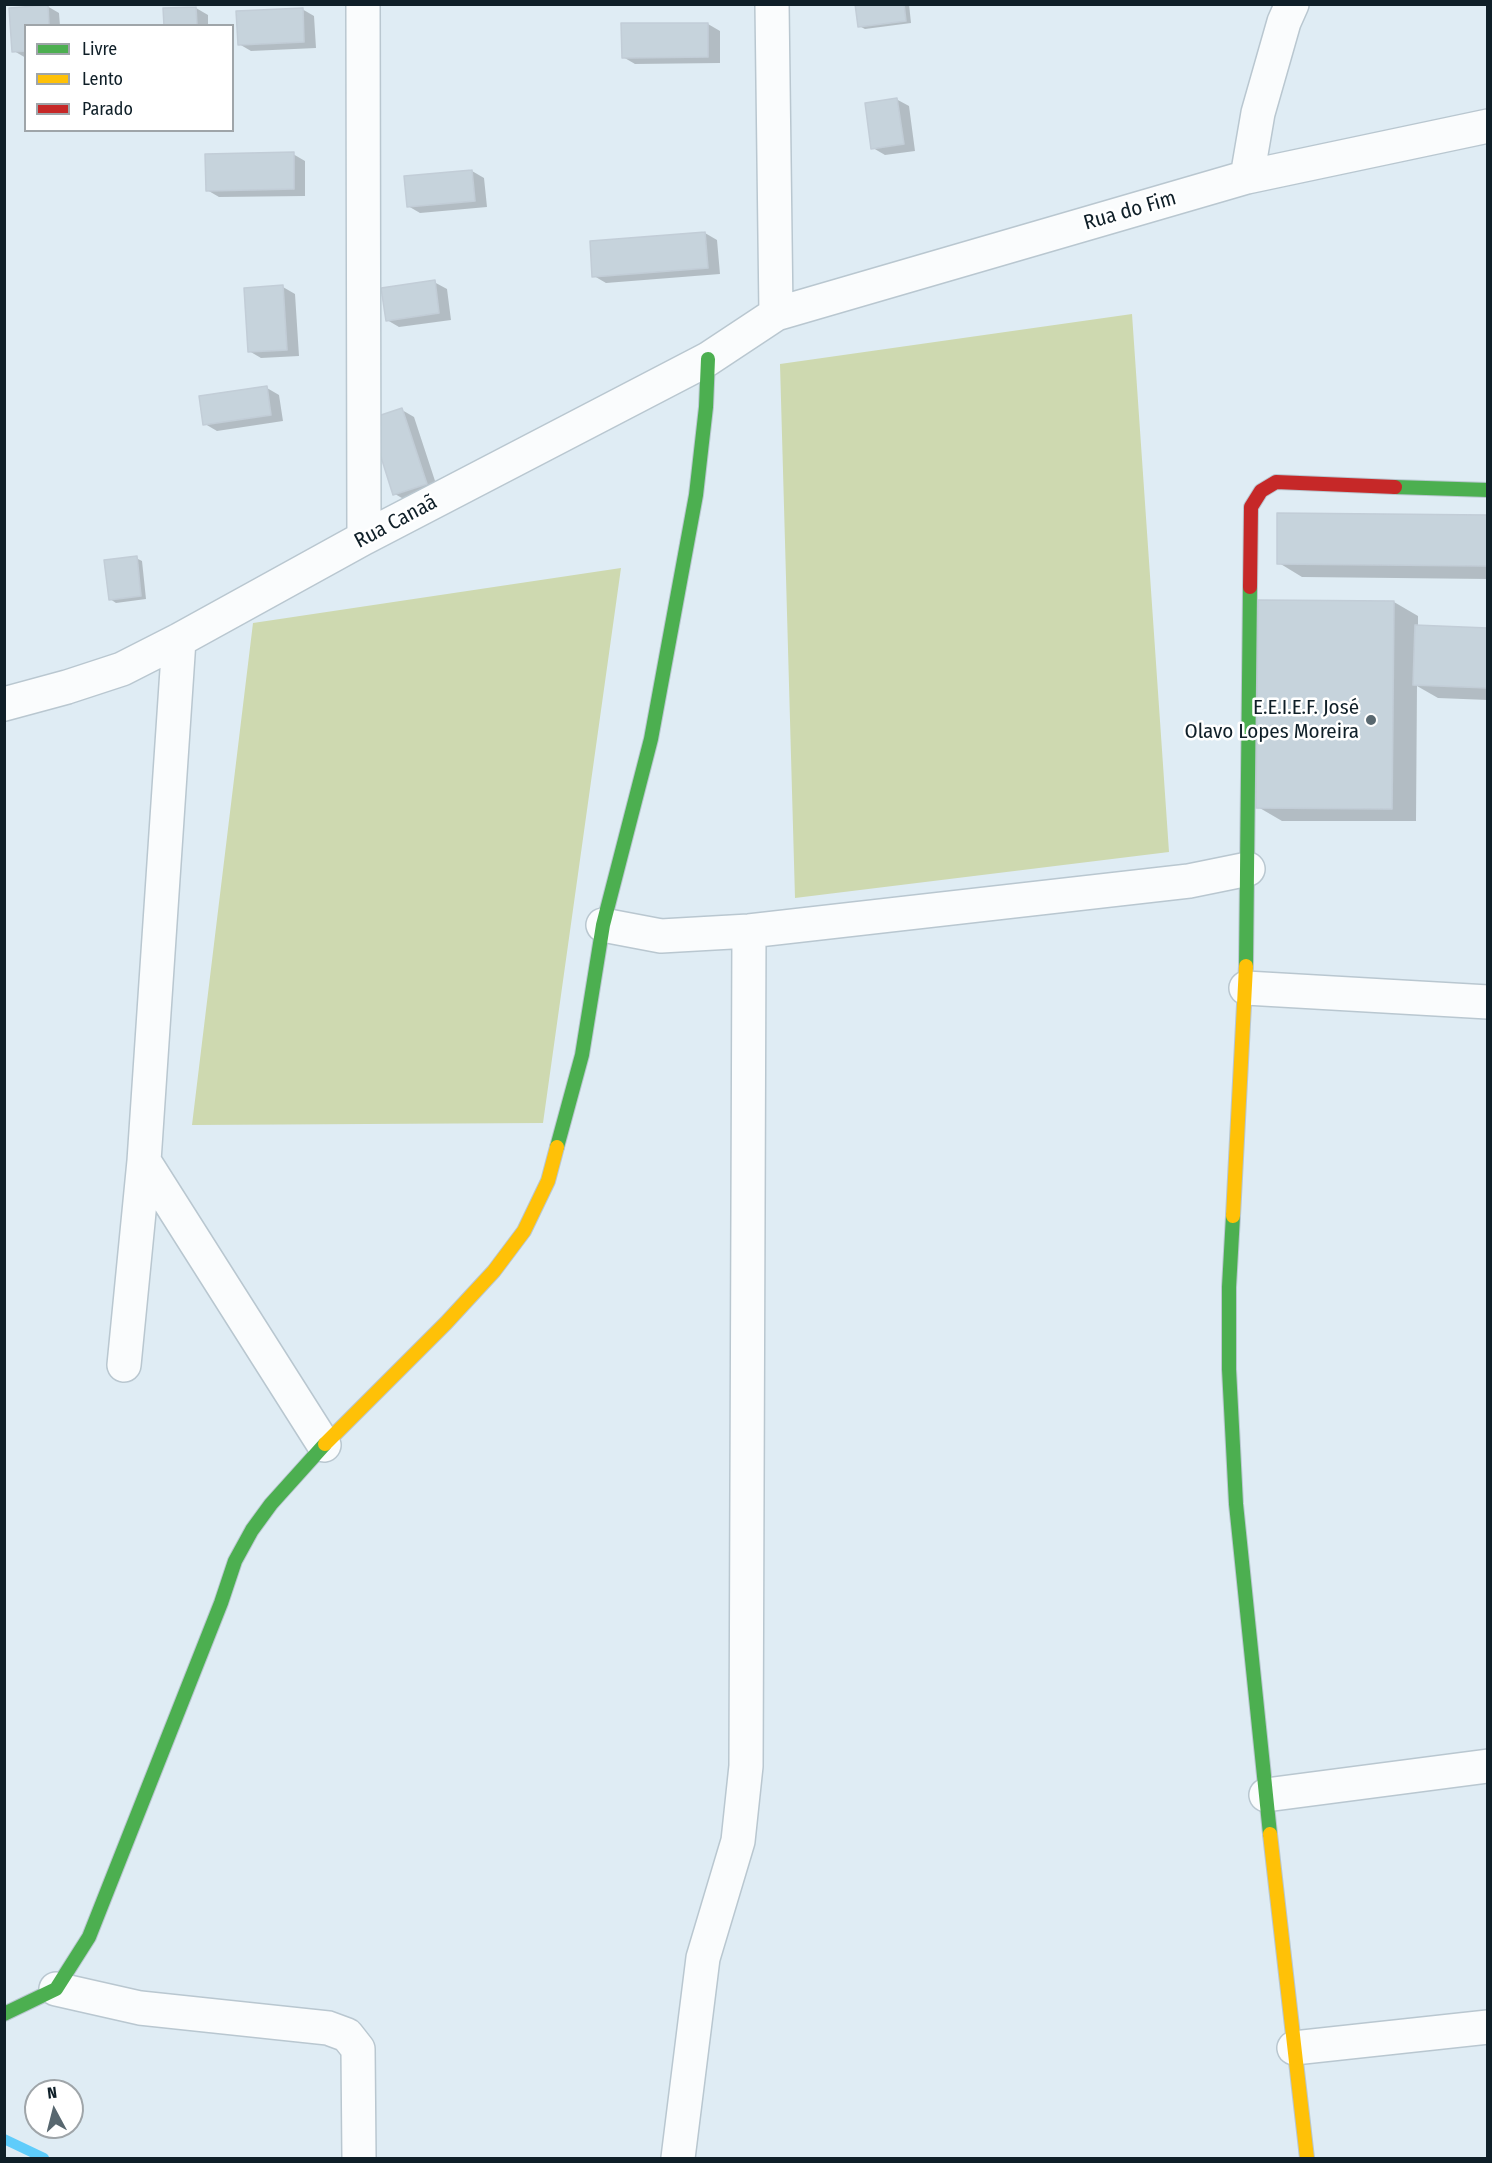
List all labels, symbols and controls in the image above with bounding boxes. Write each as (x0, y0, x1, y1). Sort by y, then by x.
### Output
legend (24, 24, 234, 132)
text: Livre (82, 38, 117, 60)
text: Lento (82, 68, 123, 90)
text: Parado (82, 98, 133, 120)
street label: Rua do Fim (1081, 186, 1179, 236)
street label: Rua Canaã (350, 490, 442, 554)
place label: E.E.I.E.F. José Olavo Lopes Moreira (1184, 695, 1359, 745)
marker: E.E.I.E.F. José Olavo Lopes Moreira (1364, 713, 1378, 727)
north arrow (24, 2079, 84, 2139)
text: N (46, 2083, 58, 2103)

